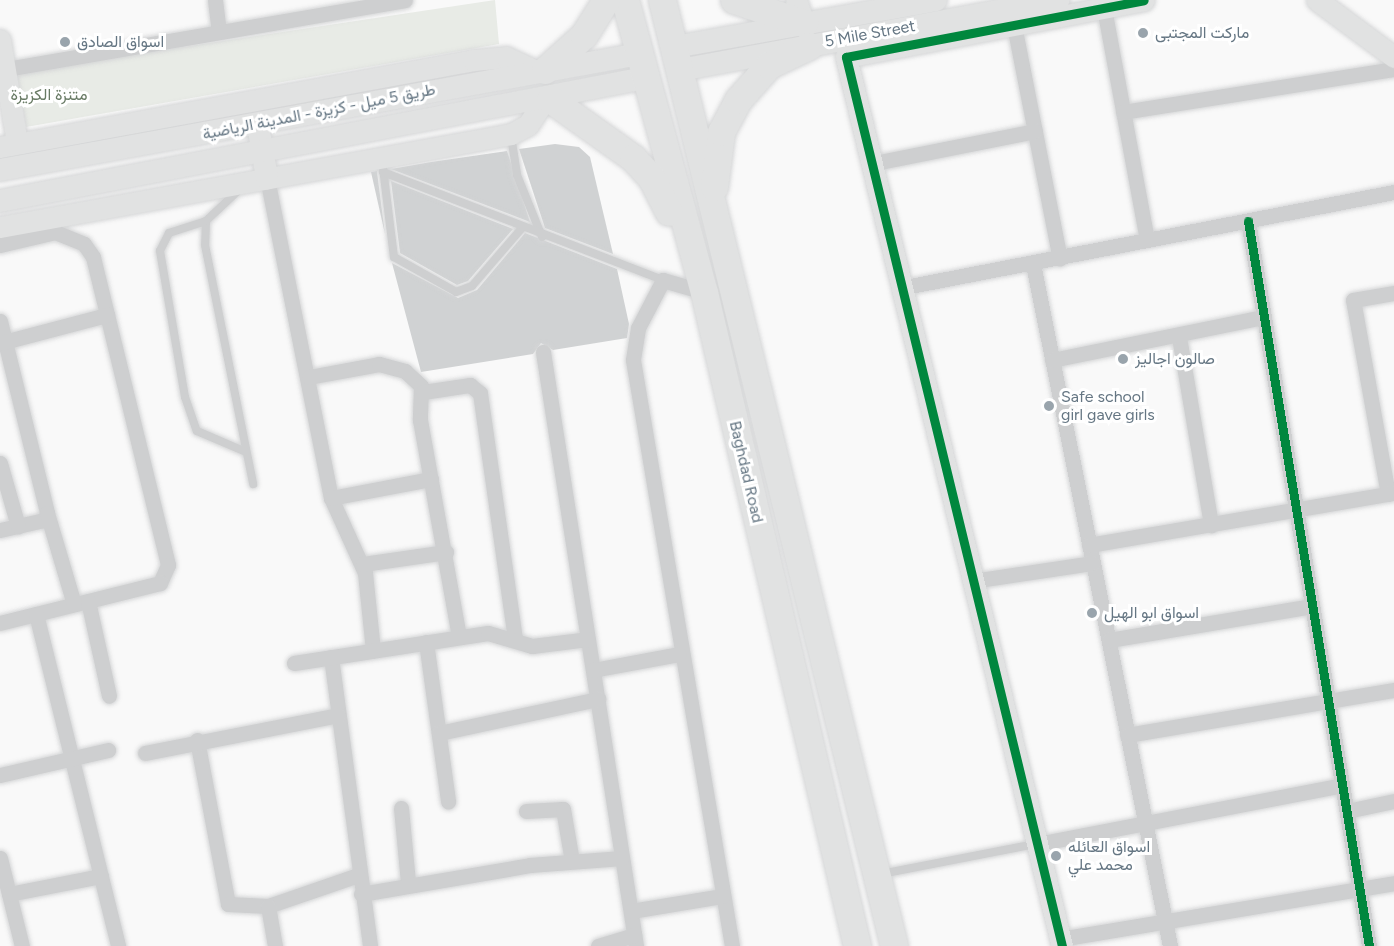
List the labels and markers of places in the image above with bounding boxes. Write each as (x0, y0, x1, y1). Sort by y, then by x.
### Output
place label: ماركت المجتبى (1155, 23, 1249, 43)
marker: ماركت المجتبى (1136, 26, 1150, 40)
place label: اسواق الصادق (77, 32, 164, 52)
marker: اسواق الصادق (58, 35, 72, 49)
place label: صالون اجاليز (1135, 349, 1215, 369)
marker: صالون اجاليز (1116, 352, 1130, 366)
place label: Safe school girl gave girls (1061, 387, 1155, 425)
marker: Safe school girl gave girls (1042, 399, 1056, 413)
place label: اسواق ابو الهيل (1104, 603, 1199, 623)
marker: اسواق ابو الهيل (1085, 606, 1099, 620)
place label: اسواق العائله محمد علي (1068, 837, 1150, 875)
marker: اسواق العائله محمد علي (1049, 849, 1063, 863)

